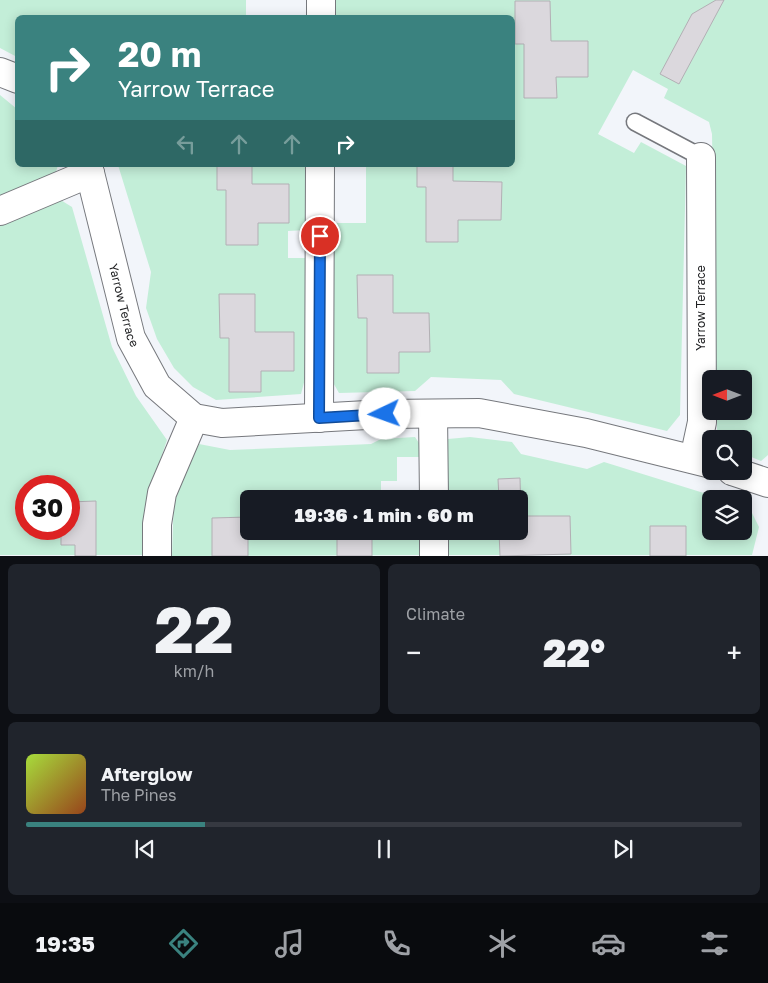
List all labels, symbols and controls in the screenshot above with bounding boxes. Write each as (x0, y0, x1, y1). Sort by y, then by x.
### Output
text: 20 m (118, 33, 201, 75)
icon: right (35, 35, 100, 100)
text: Yarrow Terrace (118, 75, 275, 102)
icon: left (172, 130, 200, 158)
icon: ahead (225, 130, 253, 158)
icon: ahead (278, 130, 306, 158)
icon: right (331, 130, 359, 158)
pin (299, 215, 341, 257)
icon: arrive (306, 222, 334, 250)
street label: Yarrow Terrace (106, 262, 142, 350)
street label: Yarrow Terrace (693, 265, 708, 351)
north arrow (702, 370, 752, 420)
map controls (702, 370, 752, 540)
position arrow (358, 387, 410, 439)
button: search (702, 430, 752, 480)
speed limit sign: 30 (15, 475, 80, 540)
button: layers (702, 490, 752, 540)
text: 19:36 · 1 min · 60 m (295, 503, 473, 526)
text: 22 (154, 589, 234, 667)
text: Climate (406, 604, 465, 624)
text: 22° (543, 630, 605, 675)
text: − (406, 636, 421, 669)
text: + (727, 636, 742, 669)
text: km/h (174, 661, 214, 681)
text: Afterglow (101, 762, 192, 785)
text: The Pines (101, 785, 176, 805)
icon: previous (131, 835, 159, 863)
icon: pause (370, 835, 398, 863)
icon: next (609, 835, 637, 863)
icon: directions (166, 926, 201, 961)
icon: music (272, 926, 307, 961)
icon: phone (379, 926, 414, 961)
icon: climate (485, 926, 520, 961)
icon: car (591, 926, 626, 961)
icon: filters (697, 926, 732, 961)
text: 19:35 (36, 930, 95, 957)

